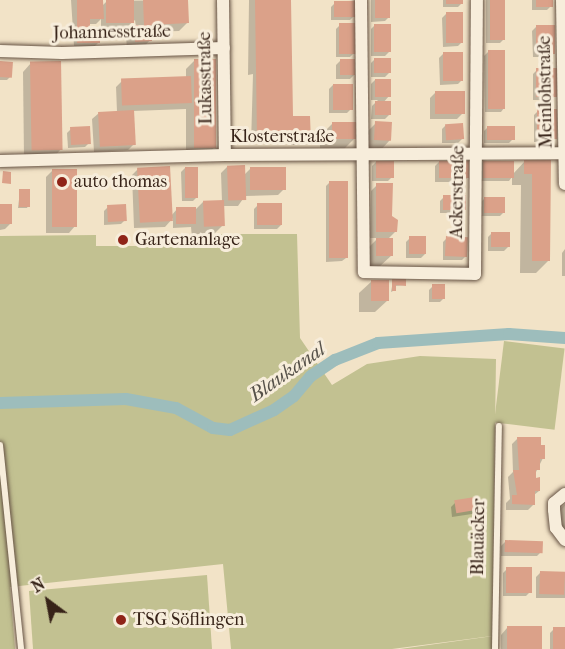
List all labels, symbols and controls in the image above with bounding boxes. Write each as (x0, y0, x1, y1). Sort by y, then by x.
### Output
street label: Johannesstraße (53, 21, 171, 45)
street label: Lukasstraße (194, 31, 218, 125)
street label: Meinlohstraße (534, 35, 558, 149)
street label: Klosterstraße (230, 126, 334, 148)
street label: Ackerstraße (446, 145, 470, 239)
place label: auto thomas (74, 171, 167, 193)
marker: auto thomas (55, 175, 69, 189)
place label: Gartenanlage (135, 229, 240, 251)
marker: Gartenanlage (116, 233, 130, 247)
water label: Blaukanal (244, 337, 330, 407)
street label: Blauäcker (468, 498, 490, 576)
north arrow (18, 571, 78, 631)
text: N (28, 574, 48, 597)
place label: TSG Söflingen (133, 609, 244, 631)
marker: TSG Söflingen (114, 613, 128, 627)

